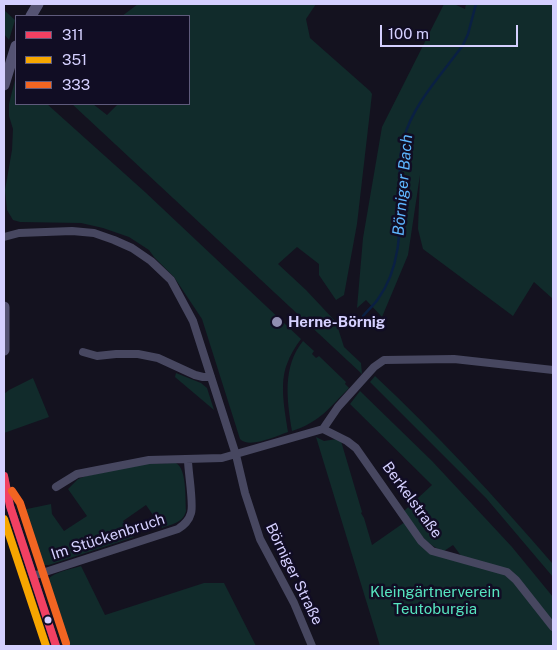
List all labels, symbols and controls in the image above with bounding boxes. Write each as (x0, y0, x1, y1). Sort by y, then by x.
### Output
legend (15, 15, 190, 105)
scale bar (382, 15, 520, 47)
text: 100 m (388, 25, 429, 42)
text: 311 (62, 26, 84, 43)
text: 351 (62, 51, 87, 68)
text: 333 (62, 76, 90, 93)
water label: Börniger Bach (389, 133, 417, 237)
place label: Herne-Börnig (288, 313, 385, 331)
marker: Herne-Börnig (270, 315, 284, 329)
street label: Berkelstraße (378, 458, 446, 542)
street label: Im Stückenbruch (49, 510, 167, 564)
street label: Börniger Straße (262, 520, 326, 628)
park label: Kleingärtnerverein Teutoburgia (370, 583, 500, 618)
unlabelled marker (43, 615, 53, 625)

